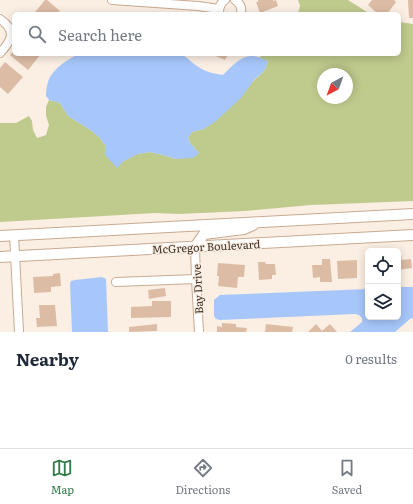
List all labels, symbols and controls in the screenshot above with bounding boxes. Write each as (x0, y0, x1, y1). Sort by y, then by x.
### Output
search box (12, 12, 401, 56)
icon: search (26, 23, 48, 45)
text: Search here (58, 23, 142, 46)
north arrow (317, 68, 353, 104)
street label: McGregor Boulevard (151, 235, 261, 257)
map controls (365, 248, 401, 320)
button: locate (365, 248, 401, 284)
street label: Bay Drive (188, 263, 206, 314)
button: layers (365, 284, 401, 320)
text: Nearby (16, 346, 79, 371)
text: 0 results (345, 349, 397, 368)
tab: Map (51, 457, 74, 497)
tab: Directions (175, 457, 230, 497)
tab: Saved (332, 457, 362, 497)

